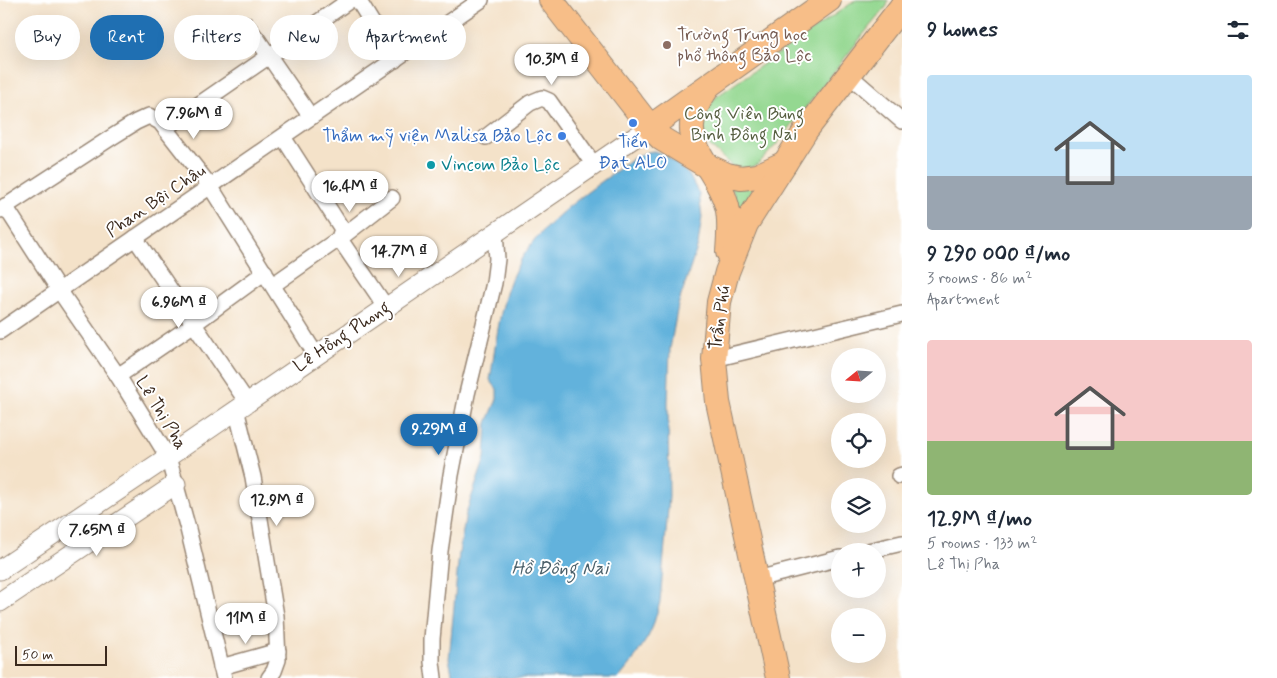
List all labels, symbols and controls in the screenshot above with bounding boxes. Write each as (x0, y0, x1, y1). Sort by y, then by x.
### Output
chip: Buy (15, 15, 80, 60)
chip: Rent (90, 15, 164, 60)
chip: Filters (174, 15, 260, 60)
chip: New (270, 15, 338, 60)
chip: Apartment (348, 15, 466, 60)
text: 9 homes (927, 16, 998, 44)
icon: filters (1224, 16, 1252, 44)
place label: Trường Trung học phổ thông Bảo Lộc (677, 23, 812, 70)
marker: Trường Trung học phổ thông Bảo Lộc (661, 39, 673, 51)
pin: 10.3M ₫ (506, 44, 598, 86)
text: 10.3M ₫ (525, 49, 579, 70)
pin: 7.96M ₫ (148, 98, 240, 140)
park label: Công Viên Bùng Binh Đồng Nai (684, 102, 804, 149)
text: 7.96M ₫ (166, 103, 222, 124)
icon: home (1045, 108, 1135, 198)
marker: Tiến Đạt ALO (627, 117, 639, 129)
place label: Thẩm mỹ viện Malisa Bảo Lộc (322, 124, 552, 148)
marker: Thẩm mỹ viện Malisa Bảo Lộc (556, 130, 568, 142)
place label: Tiến Đạt ALO (599, 130, 667, 175)
place label: Vincom Bảo Lộc (441, 153, 560, 177)
street label: Phan Bội Châu (101, 159, 211, 243)
marker: Vincom Bảo Lộc (425, 159, 437, 171)
pin: 16.4M ₫ (304, 170, 396, 213)
text: 16.4M ₫ (322, 176, 378, 197)
pin: 14.7M ₫ (353, 236, 445, 278)
text: 9 290 000 ₫/mo (927, 240, 1070, 268)
text: 14.7M ₫ (371, 241, 427, 262)
text: 3 rooms · 86 m² (927, 268, 1032, 289)
street label: Trần Phú (704, 284, 736, 352)
pin: 6.96M ₫ (133, 286, 225, 329)
text: Apartment (927, 289, 1000, 310)
text: 6.96M ₫ (152, 292, 206, 313)
street label: Lê Hồng Phong (289, 296, 396, 380)
north arrow (831, 348, 886, 402)
map controls (831, 348, 886, 663)
street label: Lê Thị Pha (130, 372, 192, 454)
icon: home (1045, 373, 1135, 463)
button: locate (831, 413, 886, 468)
pin: 9.29M ₫ (393, 414, 485, 456)
text: 9.29M ₫ (411, 419, 467, 440)
button: layers (831, 478, 886, 533)
pin: 12.9M ₫ (231, 484, 323, 527)
text: 12.9M ₫ (250, 490, 304, 511)
text: 12.9M ₫/mo (927, 505, 1032, 533)
pin: 7.65M ₫ (51, 514, 143, 557)
text: 7.65M ₫ (69, 520, 125, 541)
text: 5 rooms · 133 m² (927, 533, 1037, 554)
button: + (831, 543, 886, 598)
text: Lê Thị Pha (927, 554, 1000, 575)
water label: Hồ Đồng Nai (511, 556, 610, 583)
pin: 11M ₫ (211, 602, 281, 645)
text: 11M ₫ (226, 608, 266, 629)
button: − (831, 608, 886, 663)
scale bar (15, 643, 108, 666)
text: 50 m (22, 646, 53, 664)

